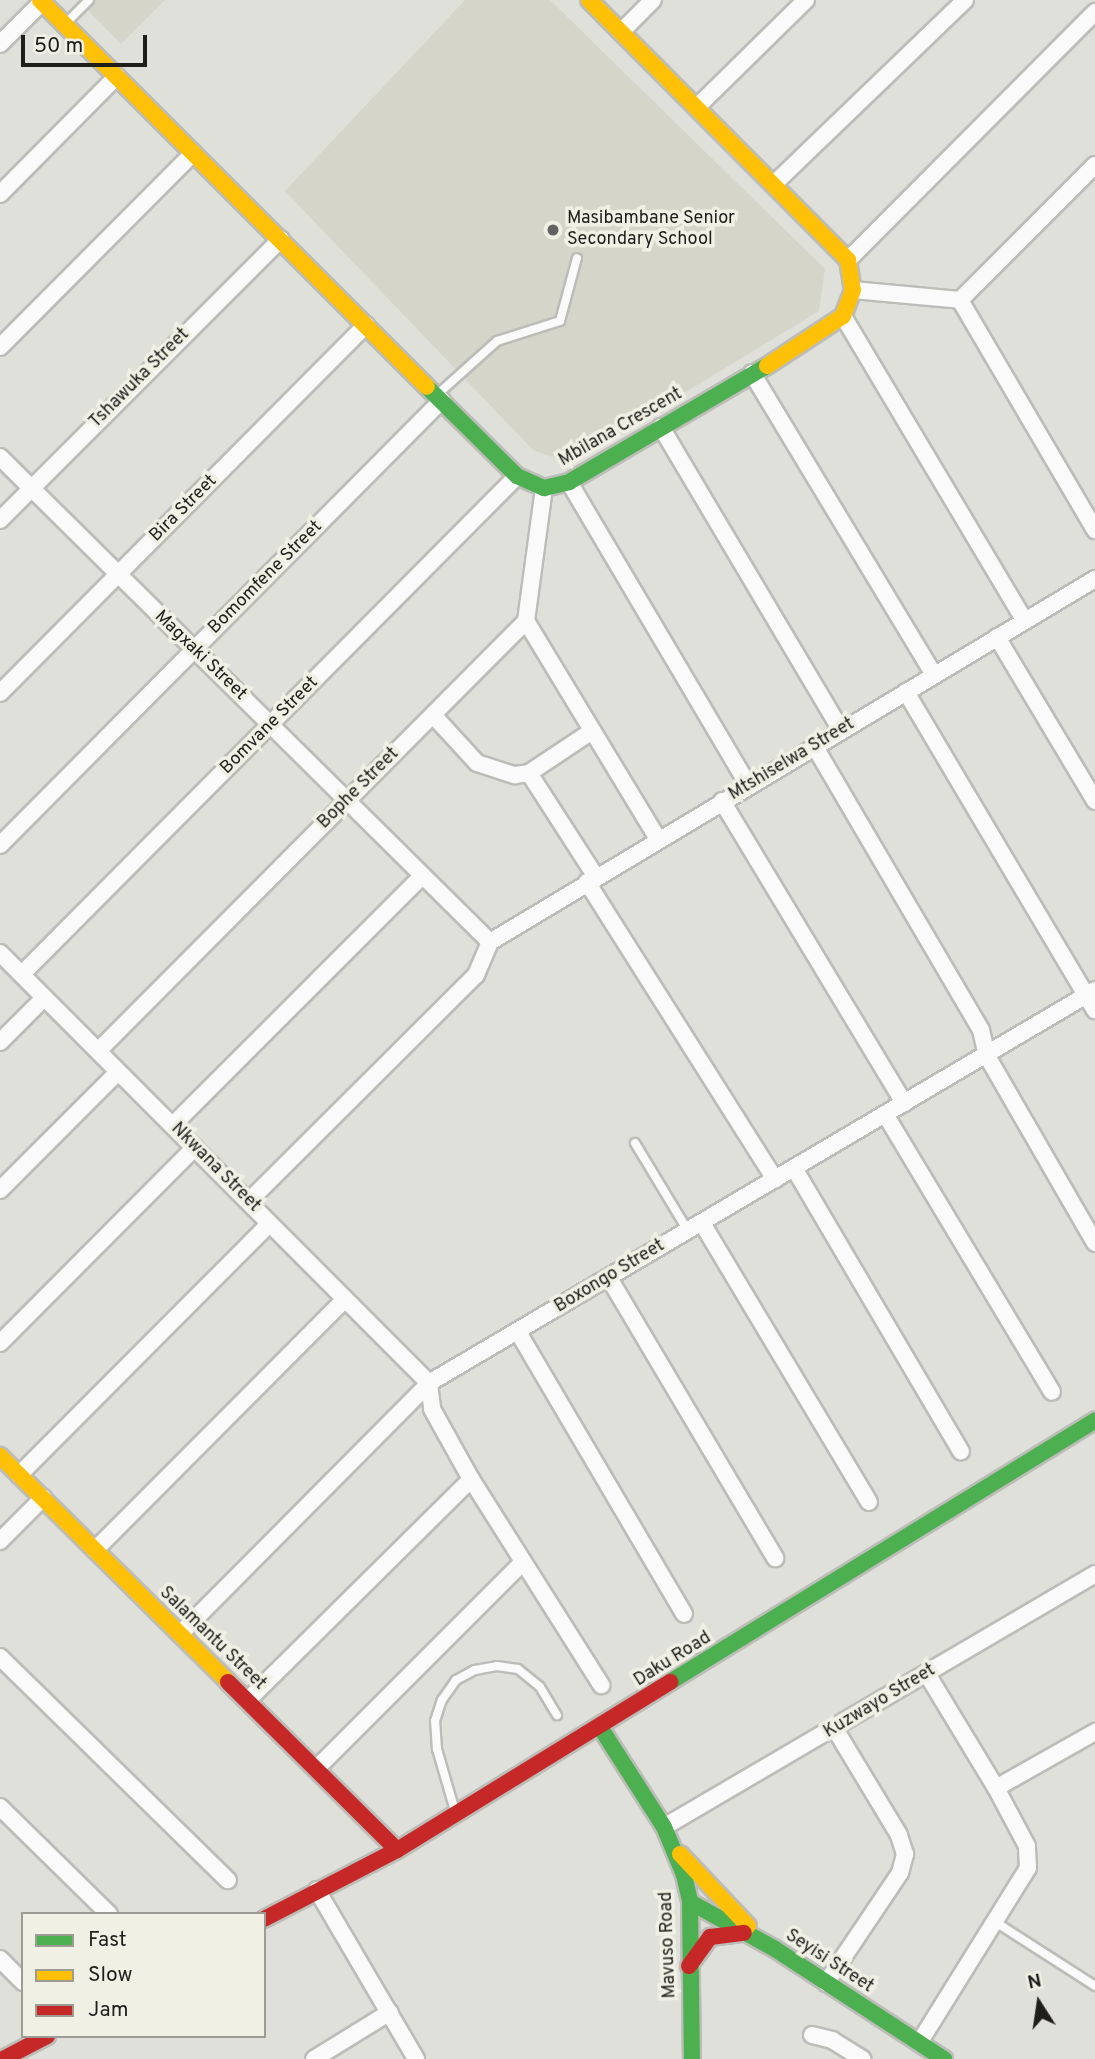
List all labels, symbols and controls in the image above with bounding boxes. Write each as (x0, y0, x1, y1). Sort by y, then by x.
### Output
scale bar (24, 21, 150, 65)
text: 50 m (34, 33, 83, 60)
place label: Masibambane Senior Secondary School (567, 209, 735, 252)
marker: Masibambane Senior Secondary School (545, 222, 561, 238)
street label: Tshawuka Street (85, 324, 195, 434)
street label: Mbilana Crescent (555, 384, 687, 472)
street label: Bira Street (146, 471, 222, 547)
street label: Bomomfene Street (205, 517, 327, 639)
street label: Magxaki Street (149, 606, 251, 706)
street label: Bomvane Street (217, 673, 323, 779)
street label: Mtshiselwa Street (725, 714, 859, 806)
street label: Bophe Street (314, 744, 404, 834)
street label: Nkwana Street (166, 1119, 264, 1217)
street label: Boxongo Street (551, 1236, 669, 1318)
street label: Salamantu Street (154, 1583, 270, 1695)
street label: Daku Road (630, 1628, 716, 1692)
street label: Kuzwayo Street (820, 1660, 940, 1744)
street label: Mavuso Road (656, 1891, 682, 1999)
legend (21, 1912, 266, 2038)
street label: Seyisi Street (781, 1926, 877, 1998)
text: Fast (88, 1927, 127, 1954)
text: Slow (88, 1962, 133, 1989)
north arrow (1004, 1968, 1074, 2038)
text: N (1025, 1969, 1044, 1996)
text: Jam (88, 1997, 129, 2024)

